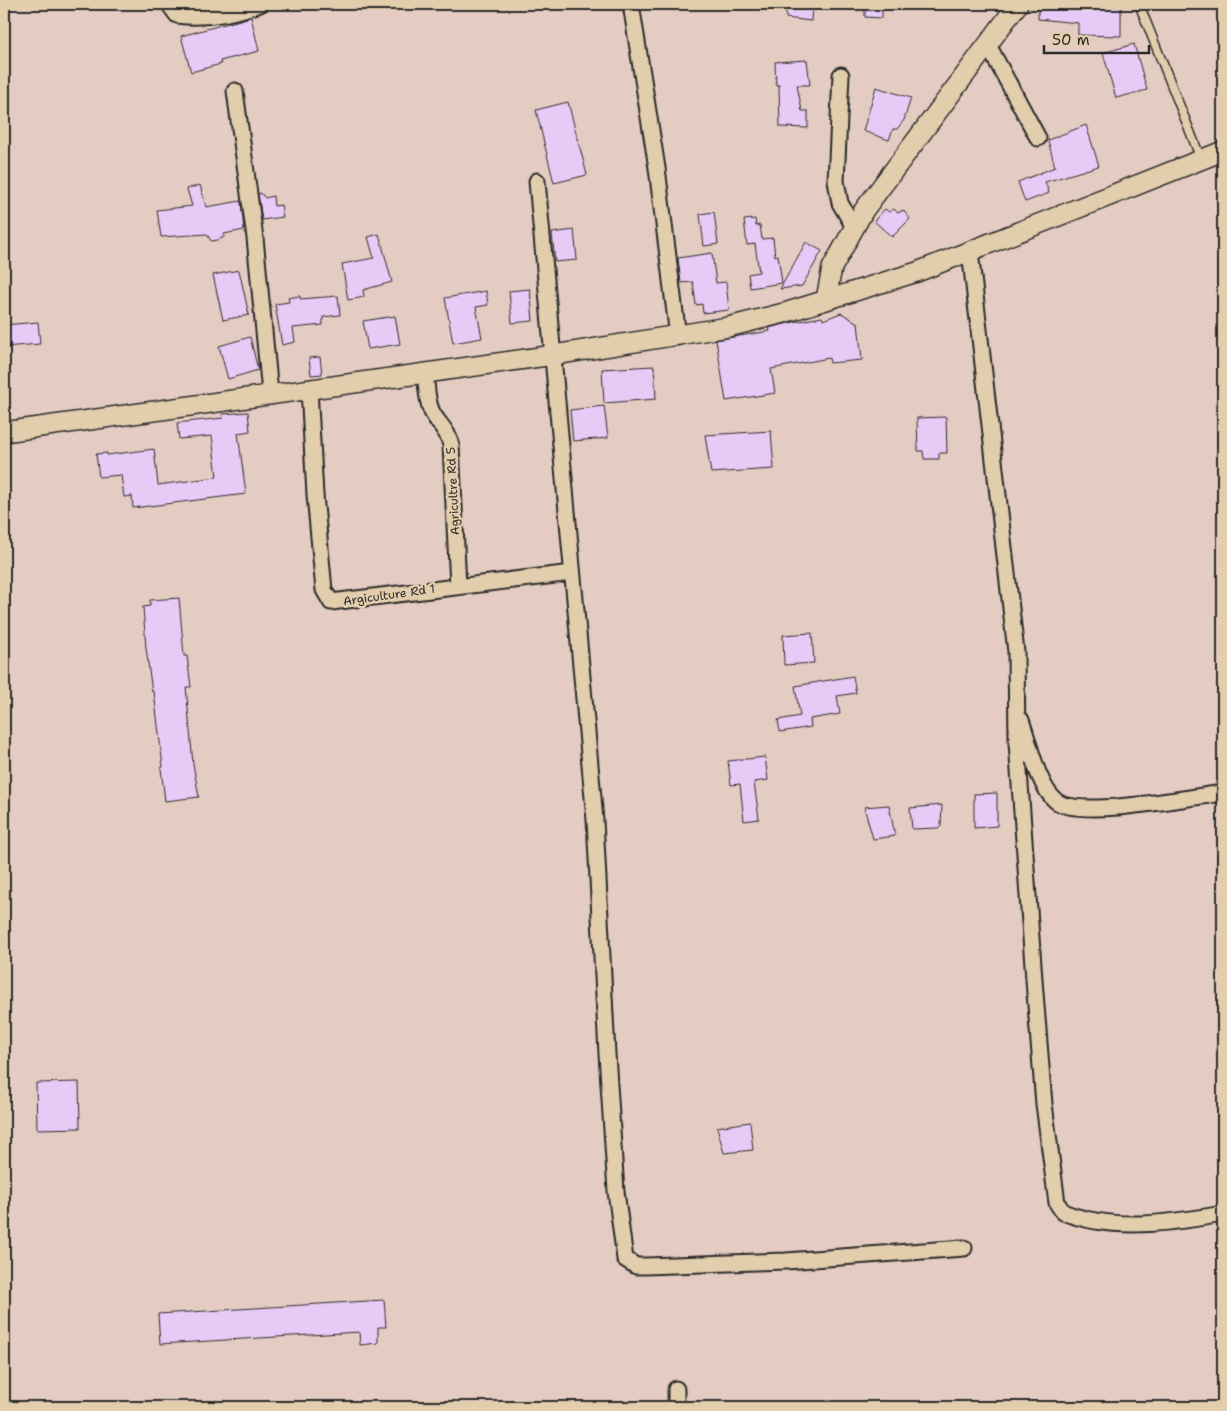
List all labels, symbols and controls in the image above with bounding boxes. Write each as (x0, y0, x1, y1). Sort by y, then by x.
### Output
scale bar (1044, 22, 1150, 54)
text: 50 m (1052, 30, 1090, 50)
street label: Agricultre Rd 5 (443, 446, 463, 536)
street label: Argiculture Rd 1 (342, 581, 436, 609)

